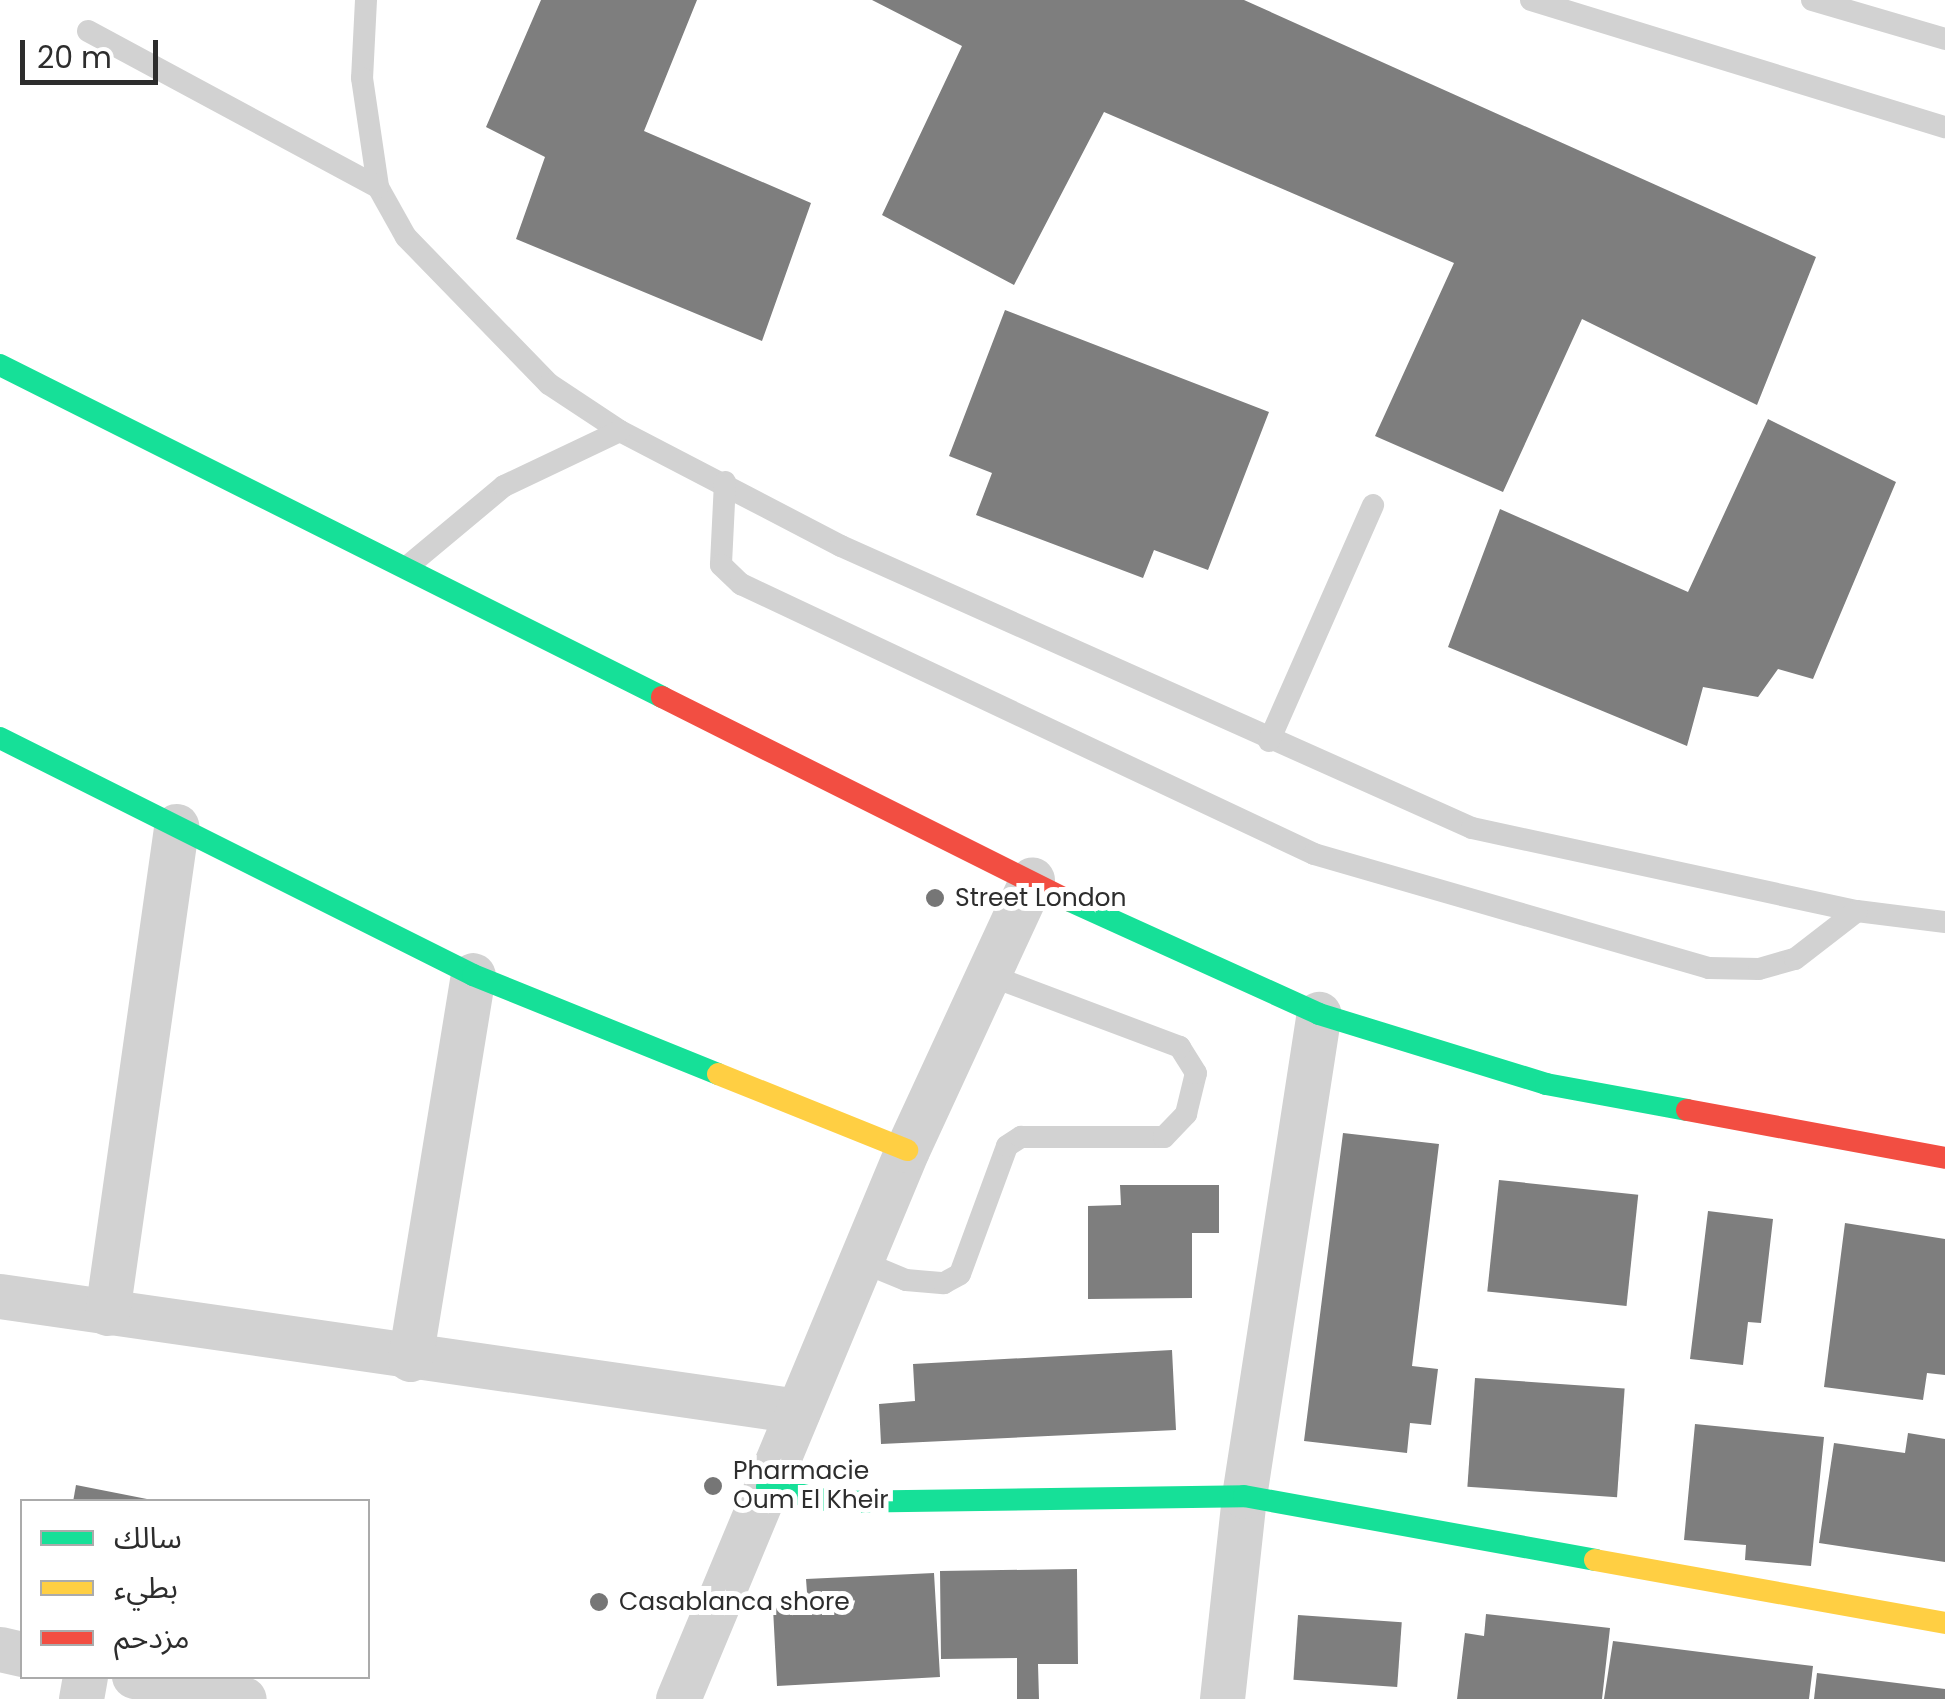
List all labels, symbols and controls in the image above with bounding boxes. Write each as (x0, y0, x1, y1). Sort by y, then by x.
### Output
scale bar (25, 20, 162, 82)
text: 20 m (37, 36, 112, 79)
place label: Street London (955, 883, 1127, 913)
marker: Street London (924, 887, 946, 909)
place label: Pharmacie Oum El Kheir (733, 1457, 889, 1516)
marker: Pharmacie Oum El Kheir (702, 1475, 724, 1497)
legend (20, 1499, 370, 1679)
text: سالك (114, 1516, 182, 1559)
text: بطيء (114, 1566, 178, 1609)
place label: Casablanca shore (619, 1587, 850, 1617)
marker: Casablanca shore (588, 1591, 610, 1613)
text: مزدحم (114, 1616, 190, 1659)

